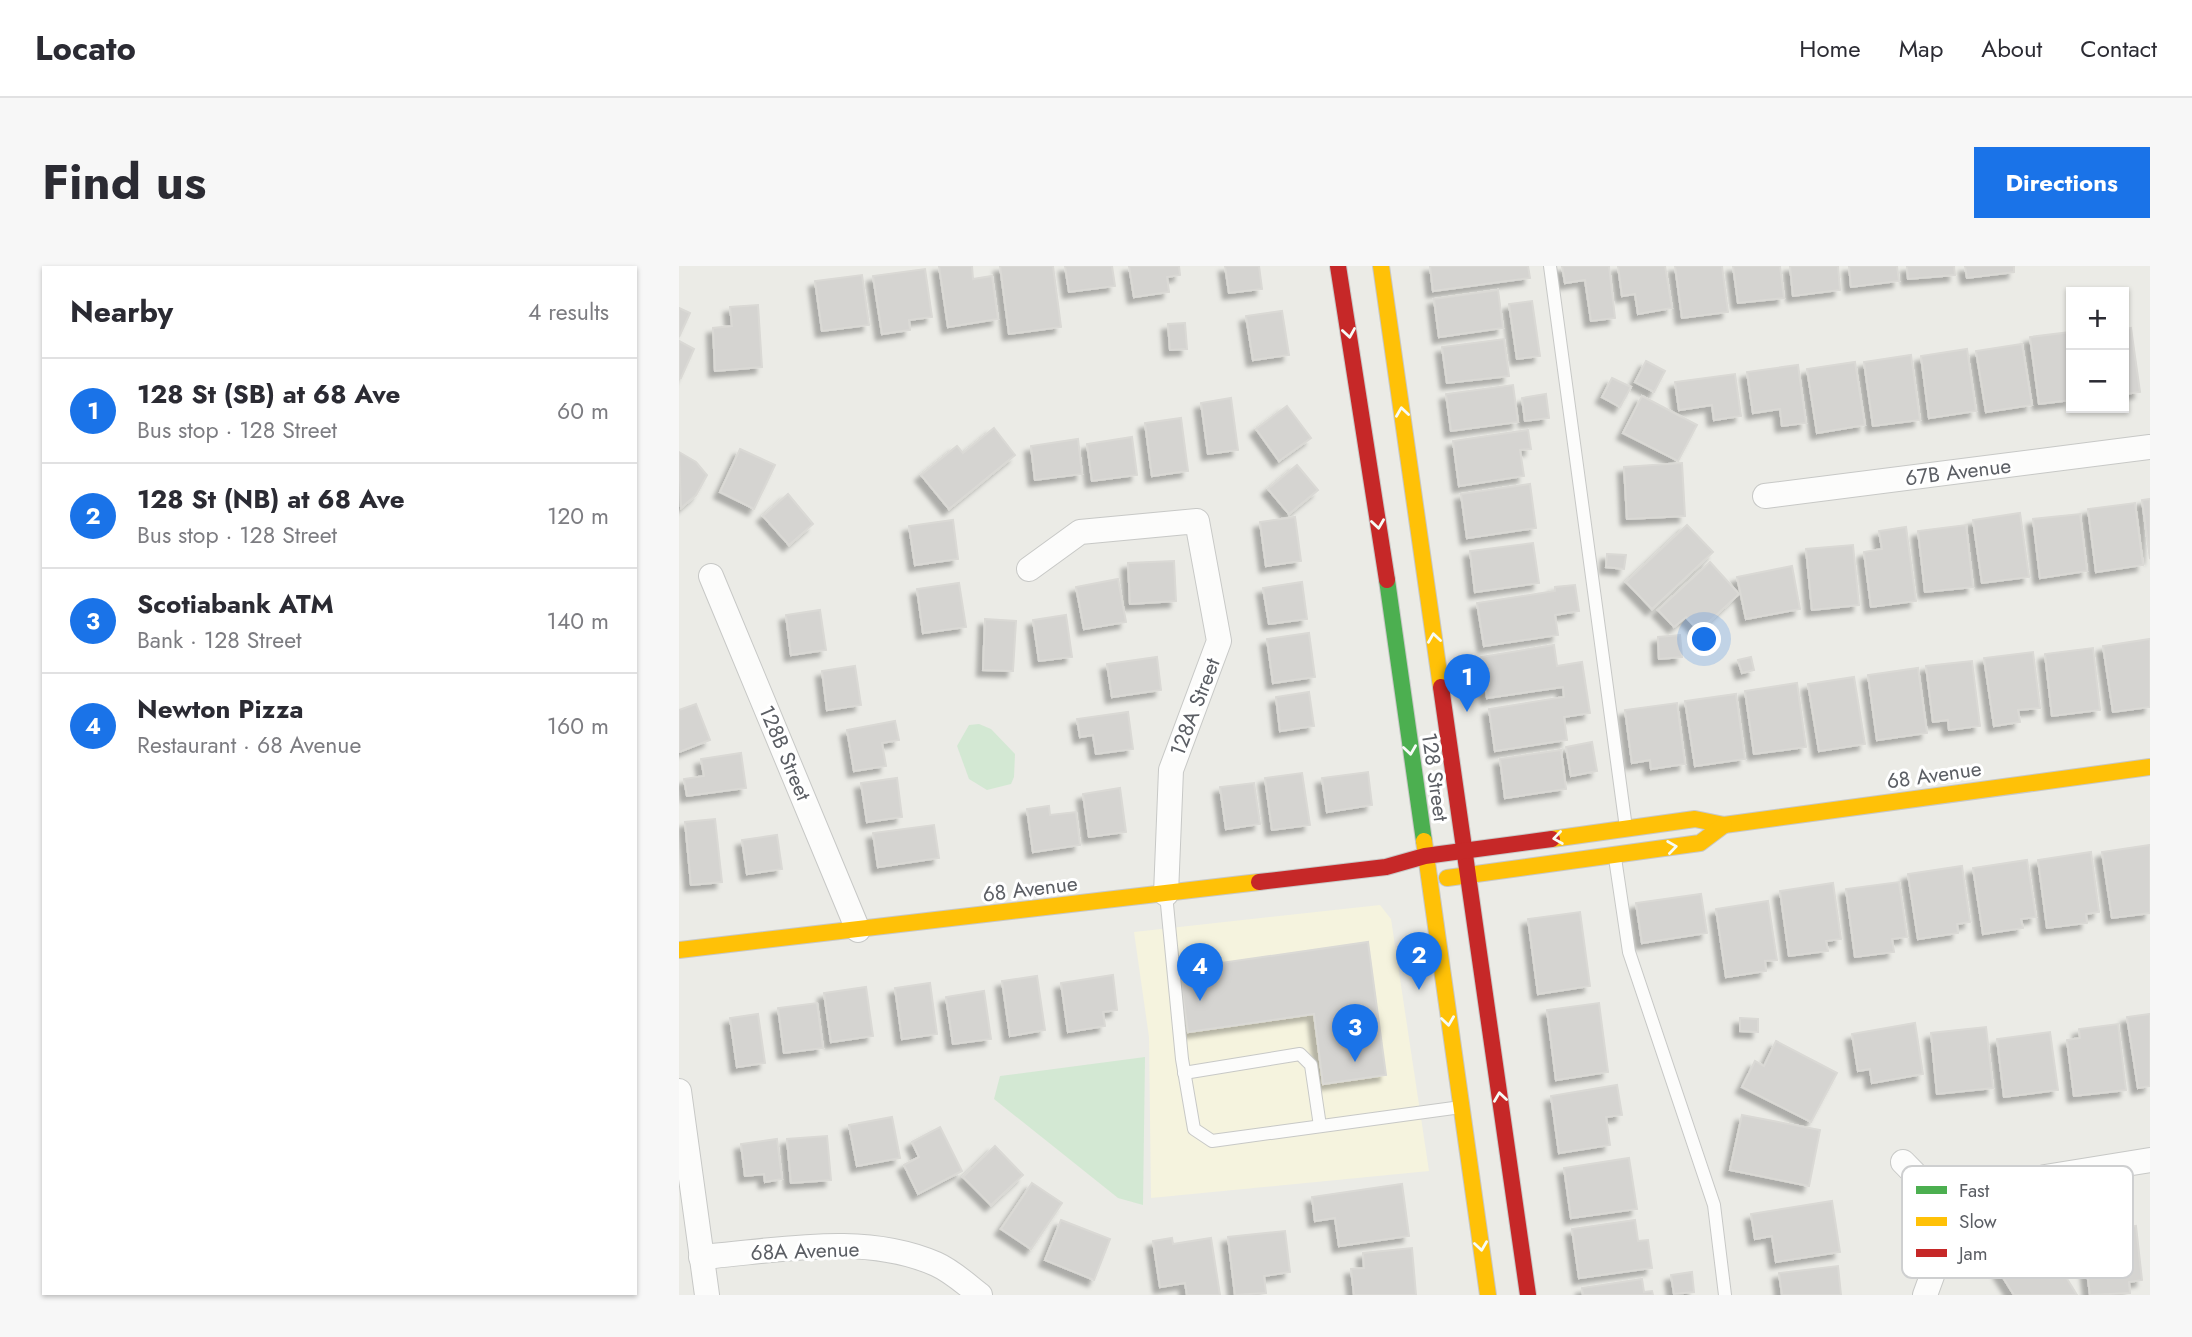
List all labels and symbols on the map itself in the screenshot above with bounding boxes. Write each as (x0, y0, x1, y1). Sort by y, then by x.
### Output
one-way arrow (1341, 327, 1356, 339)
one-way arrow (1394, 407, 1409, 418)
street label: 67B Avenue (1903, 451, 2013, 493)
one-way arrow (1371, 518, 1386, 530)
your location (1687, 622, 1721, 656)
one-way arrow (1426, 632, 1441, 644)
street label: 128A Street (1163, 654, 1227, 760)
pin: 1 (1444, 654, 1490, 712)
street label: 128B Street (751, 701, 819, 805)
street label: 128 Street (1414, 731, 1456, 823)
one-way arrow (1402, 744, 1417, 755)
street label: 68 Avenue (1885, 753, 1983, 796)
one-way arrow (1552, 830, 1564, 845)
one-way arrow (1667, 839, 1678, 854)
street label: 68 Avenue (981, 868, 1079, 910)
pin: 2 (1396, 932, 1442, 990)
pin: 4 (1177, 943, 1223, 1001)
pin: 3 (1332, 1004, 1378, 1062)
one-way arrow (1441, 1015, 1456, 1027)
one-way arrow (1493, 1091, 1508, 1103)
legend (1902, 1166, 2133, 1278)
text: Fast (1959, 1177, 1990, 1204)
text: Slow (1959, 1208, 1997, 1235)
street label: 68A Avenue (750, 1234, 860, 1268)
text: Jam (1956, 1240, 1988, 1267)
one-way arrow (1473, 1241, 1488, 1252)

